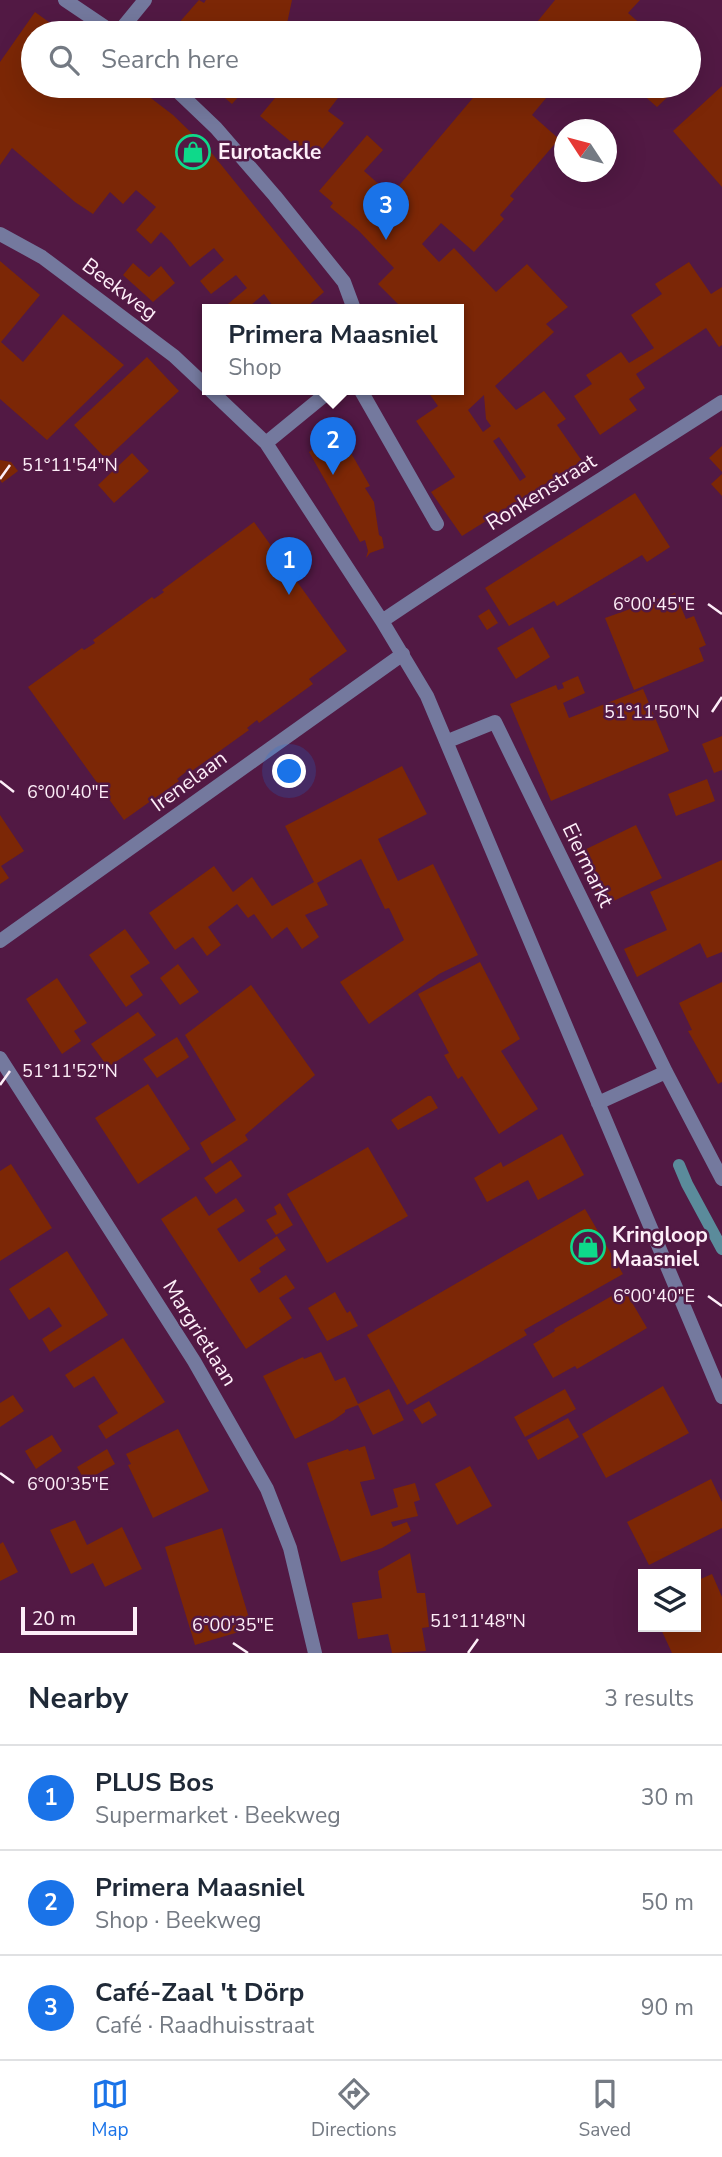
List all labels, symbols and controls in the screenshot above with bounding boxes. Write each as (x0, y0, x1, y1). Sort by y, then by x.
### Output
search box (21, 21, 701, 98)
icon: search (45, 41, 83, 79)
text: Search here (101, 42, 239, 77)
north arrow (554, 119, 617, 182)
shop icon: Eurotackle (174, 133, 212, 171)
place label: Eurotackle (218, 138, 321, 166)
pin: 3 (363, 182, 409, 240)
street label: Beekweg (77, 251, 163, 327)
popup (202, 304, 464, 395)
text: Primera Maasniel (228, 317, 438, 352)
text: Shop (228, 352, 282, 383)
pin: 2 (310, 417, 356, 475)
street label: Ronkenstraat (481, 447, 602, 537)
text: 51°11'54"N (22, 453, 118, 477)
pin: 1 (266, 537, 312, 595)
text: 6°00'45"E (613, 592, 695, 616)
text: 51°11'50"N (604, 700, 700, 724)
street label: Irenelaan (145, 744, 233, 818)
your location (272, 754, 306, 788)
text: 6°00'40"E (27, 780, 109, 804)
street label: Eiermarkt (556, 818, 621, 912)
text: 51°11'52"N (22, 1059, 118, 1083)
place label: Kringloop Maasniel (612, 1221, 708, 1273)
shop icon: Kringloop Maasniel (569, 1228, 607, 1266)
street label: Margrietlaan (156, 1275, 244, 1391)
text: 6°00'40"E (613, 1284, 695, 1308)
text: 6°00'35"E (27, 1472, 109, 1496)
map controls (638, 1569, 701, 1632)
button: layers (638, 1569, 701, 1632)
scale bar (21, 1604, 136, 1636)
text: 20 m (32, 1606, 76, 1632)
text: 51°11'48"N (430, 1609, 526, 1633)
text: 6°00'35"E (192, 1613, 274, 1637)
text: Nearby (28, 1678, 128, 1719)
text: 3 results (604, 1683, 694, 1714)
text: PLUS Bos (95, 1765, 214, 1800)
text: 1 (44, 1782, 58, 1813)
text: 30 m (641, 1782, 694, 1813)
text: Supermarket · Beekweg (95, 1800, 341, 1831)
text: Primera Maasniel (95, 1870, 305, 1905)
text: 2 (44, 1887, 58, 1918)
text: 50 m (641, 1887, 694, 1918)
text: Shop · Beekweg (95, 1905, 262, 1936)
text: Café-Zaal 't Dörp (95, 1975, 304, 2010)
text: 3 (44, 1992, 58, 2023)
text: 90 m (641, 1992, 694, 2023)
text: Café · Raadhuisstraat (95, 2010, 314, 2041)
tab: Map (91, 2075, 129, 2143)
tab: Directions (311, 2075, 397, 2143)
tab: Saved (579, 2075, 631, 2143)

